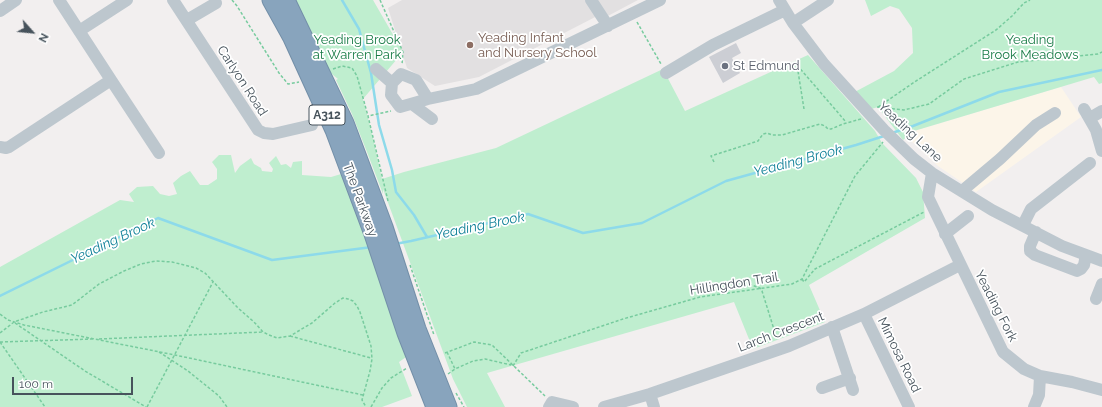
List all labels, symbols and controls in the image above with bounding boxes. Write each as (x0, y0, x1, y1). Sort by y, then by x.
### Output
north arrow (12, 12, 52, 52)
place label: Yeading Infant and Nursery School (478, 30, 597, 61)
text: N (35, 31, 51, 44)
park label: Yeading Brook at Warren Park (313, 32, 401, 63)
park label: Yeading Brook Meadows (982, 32, 1078, 63)
marker: Yeading Infant and Nursery School (465, 40, 475, 50)
street label: Carlyon Road (214, 43, 270, 119)
place label: St Edmund (733, 58, 800, 74)
marker: St Edmund (720, 61, 730, 71)
street label: Yeading Lane (875, 98, 945, 166)
road number: A312 (309, 105, 345, 125)
water label: Yeading Brook (752, 141, 844, 181)
street label: The Parkway (339, 161, 381, 239)
water label: Yeading Brook (434, 208, 526, 244)
water label: Yeading Brook (68, 214, 158, 268)
street label: Yeading Fork (971, 268, 1021, 344)
street label: Hillingdon Trail (689, 269, 779, 299)
street label: Larch Crescent (736, 308, 826, 356)
street label: Mimosa Road (874, 315, 924, 395)
scale bar (14, 369, 135, 395)
text: 100 m (19, 377, 53, 391)

